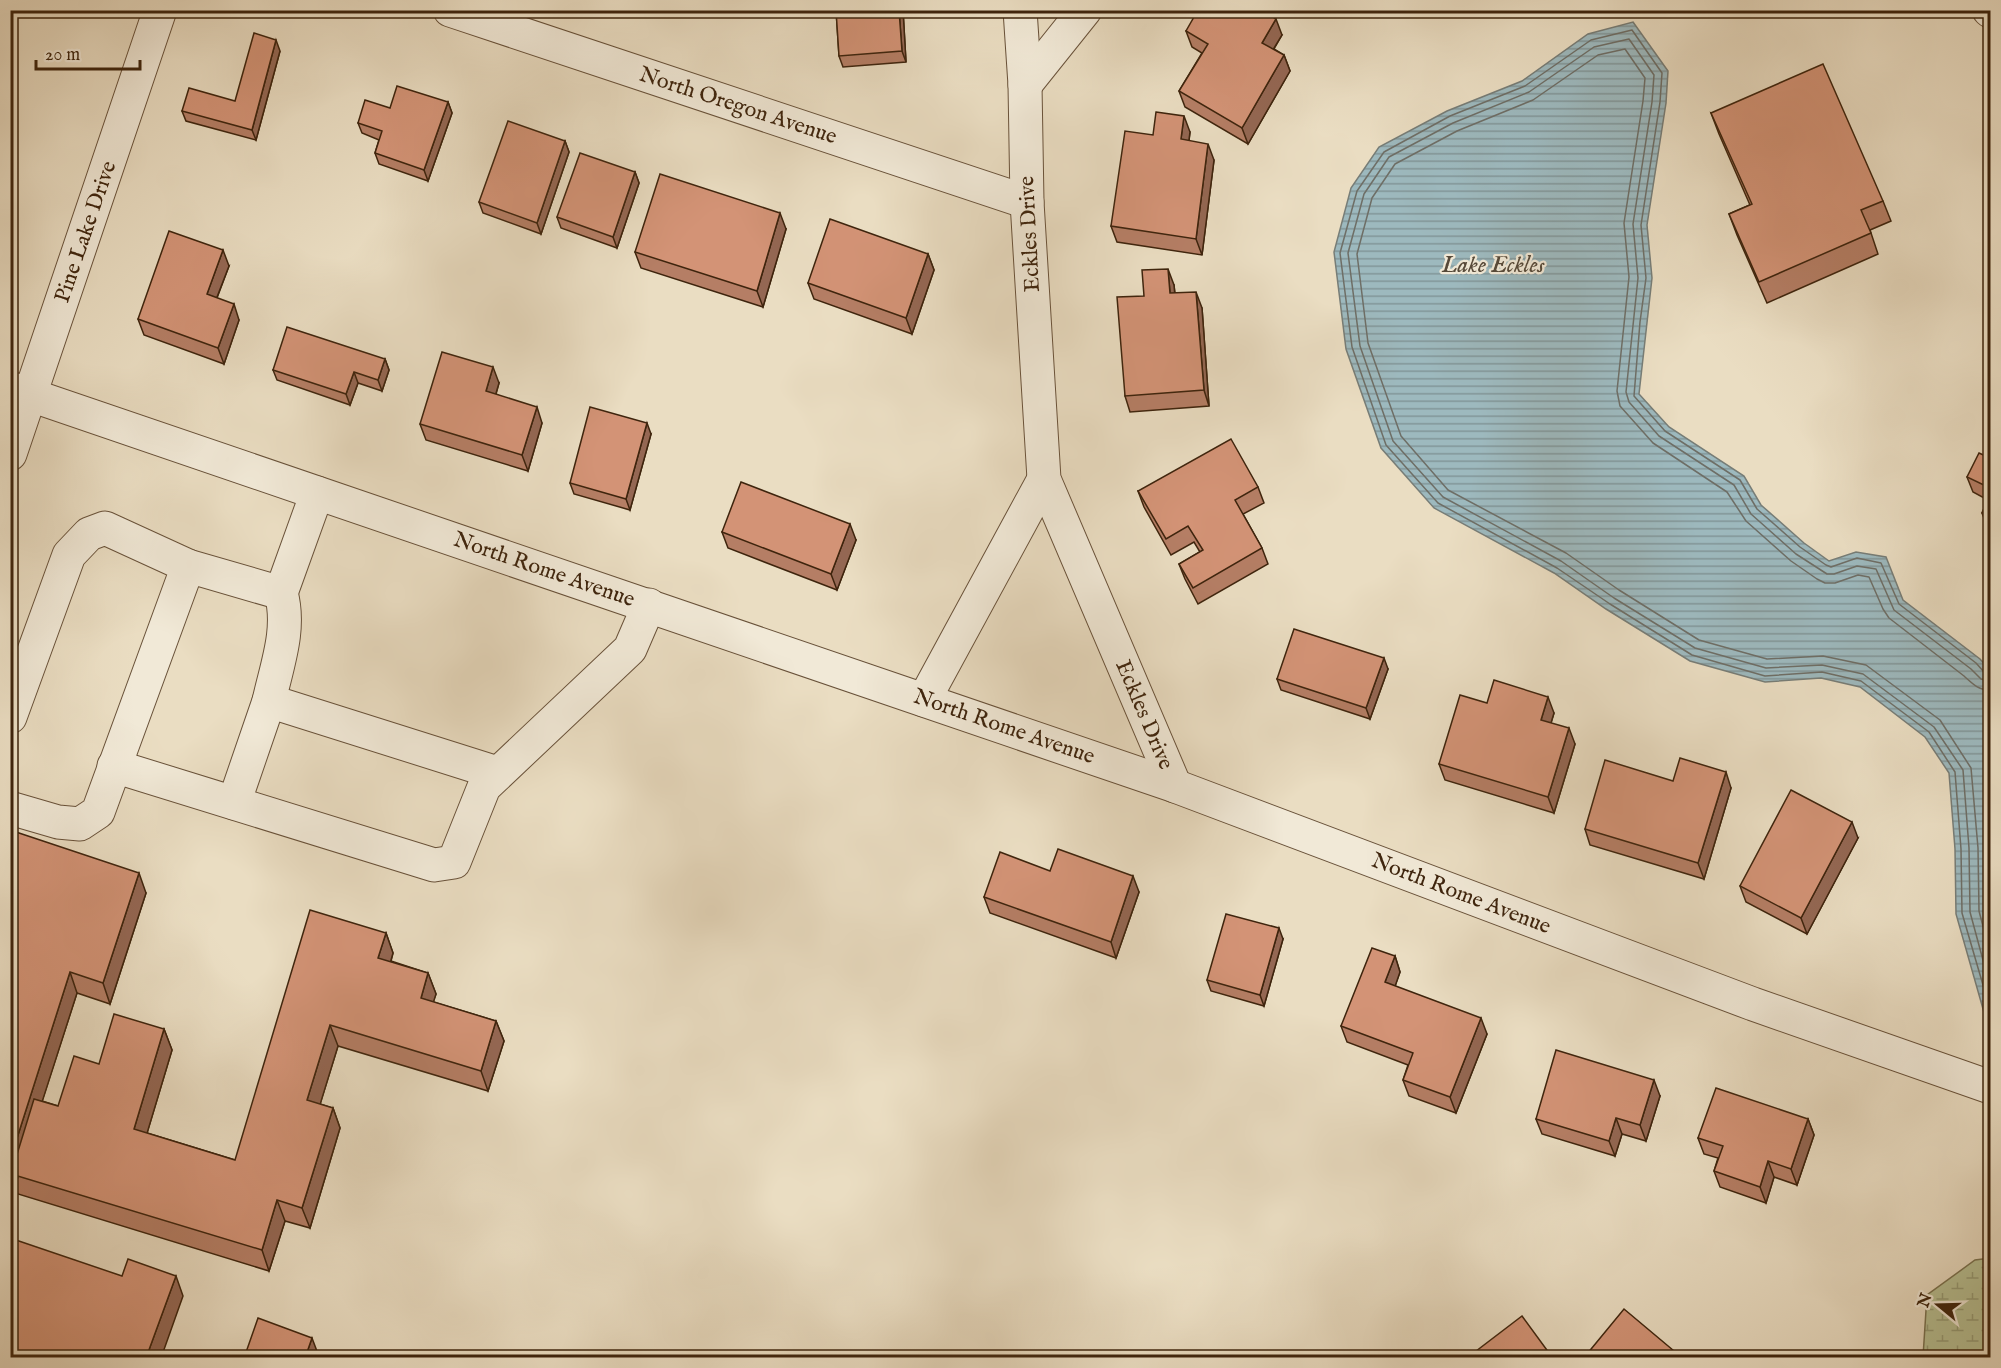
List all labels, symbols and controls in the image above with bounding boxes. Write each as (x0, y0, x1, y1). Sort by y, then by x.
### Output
scale bar (36, 33, 140, 71)
text: 20 m (45, 44, 80, 67)
street label: North Oregon Avenue (636, 61, 840, 151)
street label: Pine Lake Drive (49, 157, 123, 307)
street label: Eckles Drive (1013, 175, 1047, 293)
water label: Lake Eckles (1441, 250, 1545, 281)
street label: North Rome Avenue (450, 526, 638, 614)
street label: Eckles Drive (1108, 656, 1180, 774)
street label: North Rome Avenue (910, 683, 1098, 771)
street label: North Rome Avenue (1367, 847, 1555, 941)
north arrow (1908, 1275, 1968, 1335)
text: N (1914, 1291, 1937, 1312)

